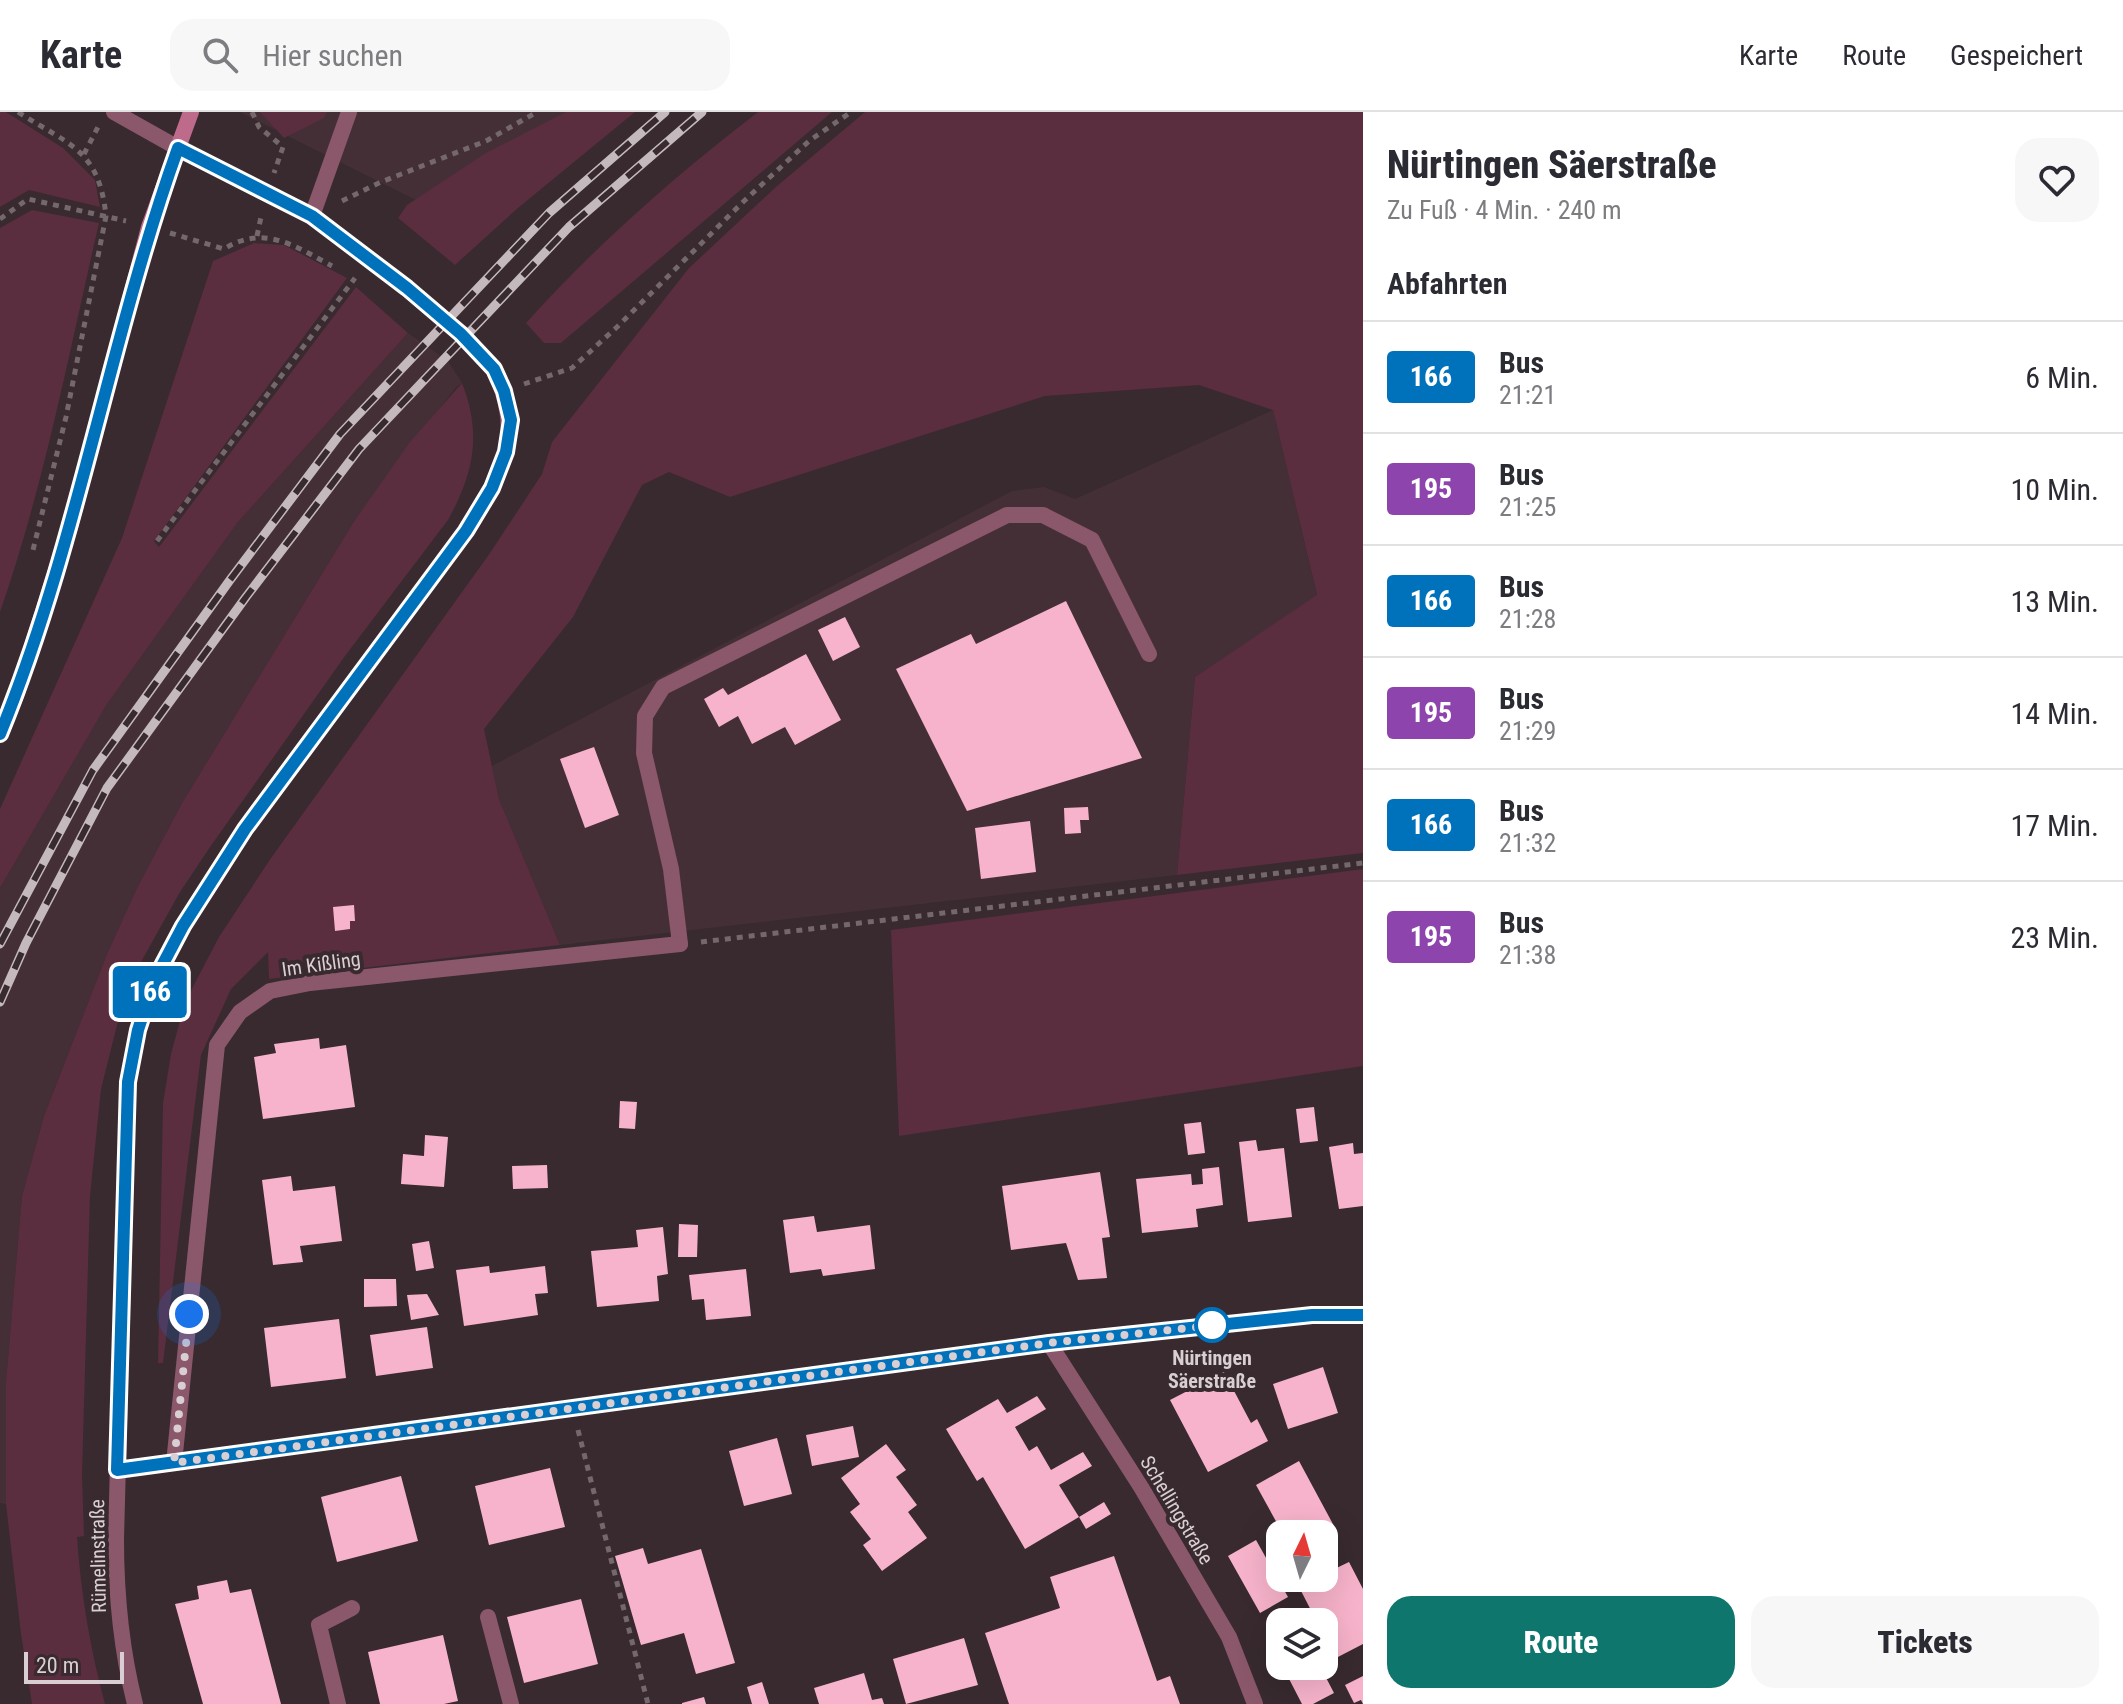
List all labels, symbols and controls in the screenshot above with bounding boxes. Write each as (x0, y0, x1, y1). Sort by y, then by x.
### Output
search box (170, 19, 730, 91)
text: Karte (40, 33, 122, 77)
icon: search (198, 33, 242, 77)
text: Hier suchen (262, 38, 403, 73)
text: Karte (1739, 39, 1798, 72)
text: Route (1842, 39, 1906, 72)
text: Gespeichert (1950, 39, 2083, 72)
button: heart (2015, 138, 2099, 222)
text: Nürtingen Säerstraße (1387, 143, 1717, 187)
text: Zu Fuß · 4 Min. · 240 m (1387, 195, 1622, 225)
text: Abfahrten (1387, 266, 1507, 301)
text: Bus (1499, 345, 1544, 380)
text: 166 (1410, 360, 1452, 393)
text: 6 Min. (2025, 360, 2099, 395)
text: 21:21 (1499, 380, 1556, 410)
text: Bus (1499, 457, 1544, 492)
text: 195 (1410, 472, 1452, 505)
text: 10 Min. (2011, 472, 2099, 507)
text: 21:25 (1499, 492, 1556, 522)
text: Bus (1499, 569, 1544, 604)
text: 166 (1410, 584, 1452, 617)
text: 13 Min. (2011, 584, 2099, 619)
text: 21:28 (1499, 604, 1556, 634)
text: Bus (1499, 681, 1544, 716)
text: 195 (1410, 696, 1452, 729)
text: 14 Min. (2011, 696, 2099, 731)
text: 21:29 (1499, 716, 1556, 746)
text: Bus (1499, 793, 1544, 828)
text: 166 (1410, 808, 1452, 841)
text: 17 Min. (2011, 808, 2099, 843)
text: 21:32 (1499, 828, 1556, 858)
text: Bus (1499, 905, 1544, 940)
text: 195 (1410, 920, 1452, 953)
text: 23 Min. (2011, 920, 2099, 955)
text: 21:38 (1499, 940, 1556, 970)
street label: Im Kißling (280, 947, 362, 981)
line badge: 166 (104, 966, 196, 1018)
text: 166 (129, 975, 171, 1008)
your location (169, 1294, 209, 1334)
marker: Nürtingen Säerstraße (1195, 1308, 1229, 1342)
place label: Nürtingen Säerstraße (1168, 1346, 1256, 1393)
street label: Schellingstraße (1135, 1451, 1219, 1569)
street label: Rümelinstraße (85, 1499, 111, 1613)
north arrow (1266, 1520, 1338, 1592)
map controls (1266, 1520, 1338, 1680)
button: Route (1387, 1596, 1735, 1688)
button: Tickets (1751, 1596, 2099, 1688)
button: layers (1266, 1608, 1338, 1680)
scale bar (24, 1648, 124, 1684)
text: 20 m (36, 1653, 79, 1678)

